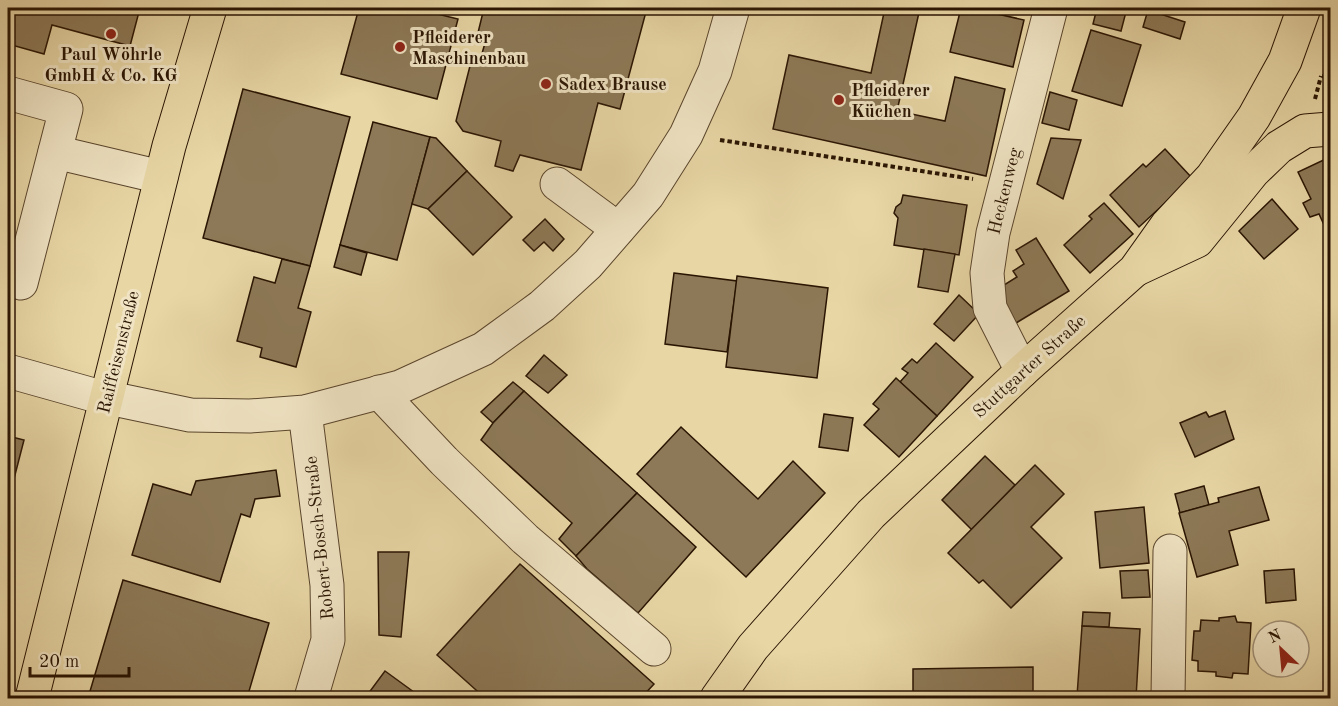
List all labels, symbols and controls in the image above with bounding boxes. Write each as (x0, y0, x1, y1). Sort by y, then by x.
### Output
marker: Paul Wöhrle GmbH & Co. KG (104, 27, 118, 41)
place label: Pfleiderer Maschinenbau (412, 29, 526, 68)
marker: Pfleiderer Maschinenbau (393, 40, 407, 54)
place label: Paul Wöhrle GmbH & Co. KG (44, 46, 178, 85)
place label: Sadex Brause (558, 76, 667, 94)
marker: Sadex Brause (539, 77, 553, 91)
place label: Pfleiderer Küchen (851, 82, 930, 121)
marker: Pfleiderer Küchen (832, 93, 846, 107)
street label: Heckenweg (985, 146, 1025, 236)
street label: Raiffeisenstraße (95, 289, 143, 415)
street label: Stuttgarter Straße (970, 312, 1089, 422)
street label: Robert-Bosch-Straße (302, 455, 338, 621)
north arrow (1251, 619, 1311, 679)
text: N (1266, 627, 1285, 647)
scale bar (30, 640, 129, 678)
text: 20 m (39, 653, 79, 671)

